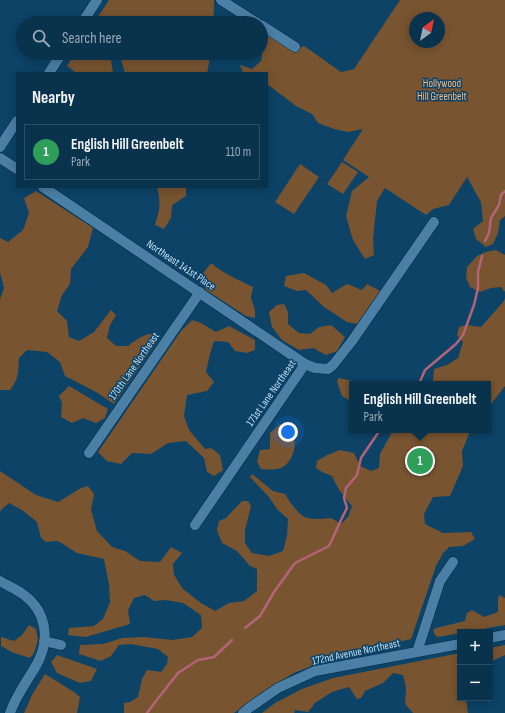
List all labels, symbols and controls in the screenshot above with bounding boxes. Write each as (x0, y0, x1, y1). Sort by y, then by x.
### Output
north arrow (409, 12, 445, 48)
search box (16, 16, 268, 60)
icon: search (30, 27, 52, 49)
text: Search here (62, 29, 122, 48)
park label: Hollywood Hill Greenbelt (417, 77, 468, 103)
text: Nearby (32, 88, 75, 108)
text: English Hill Greenbelt (71, 135, 184, 154)
text: 1 (43, 144, 49, 160)
text: 110 m (226, 144, 251, 160)
text: Park (71, 154, 90, 170)
street label: Northeast 141st Place (144, 237, 218, 293)
street label: 170th Lane Northeast (106, 329, 163, 402)
street label: 171st Lane Northeast (243, 357, 299, 429)
popup (349, 381, 491, 433)
text: English Hill Greenbelt (364, 390, 476, 409)
text: Park (364, 409, 383, 425)
your location (278, 422, 298, 442)
pin: 1 (407, 446, 433, 476)
map controls (457, 629, 493, 701)
button: + (457, 629, 493, 665)
street label: 172nd Avenue Northeast (311, 636, 402, 668)
button: − (457, 665, 493, 701)

